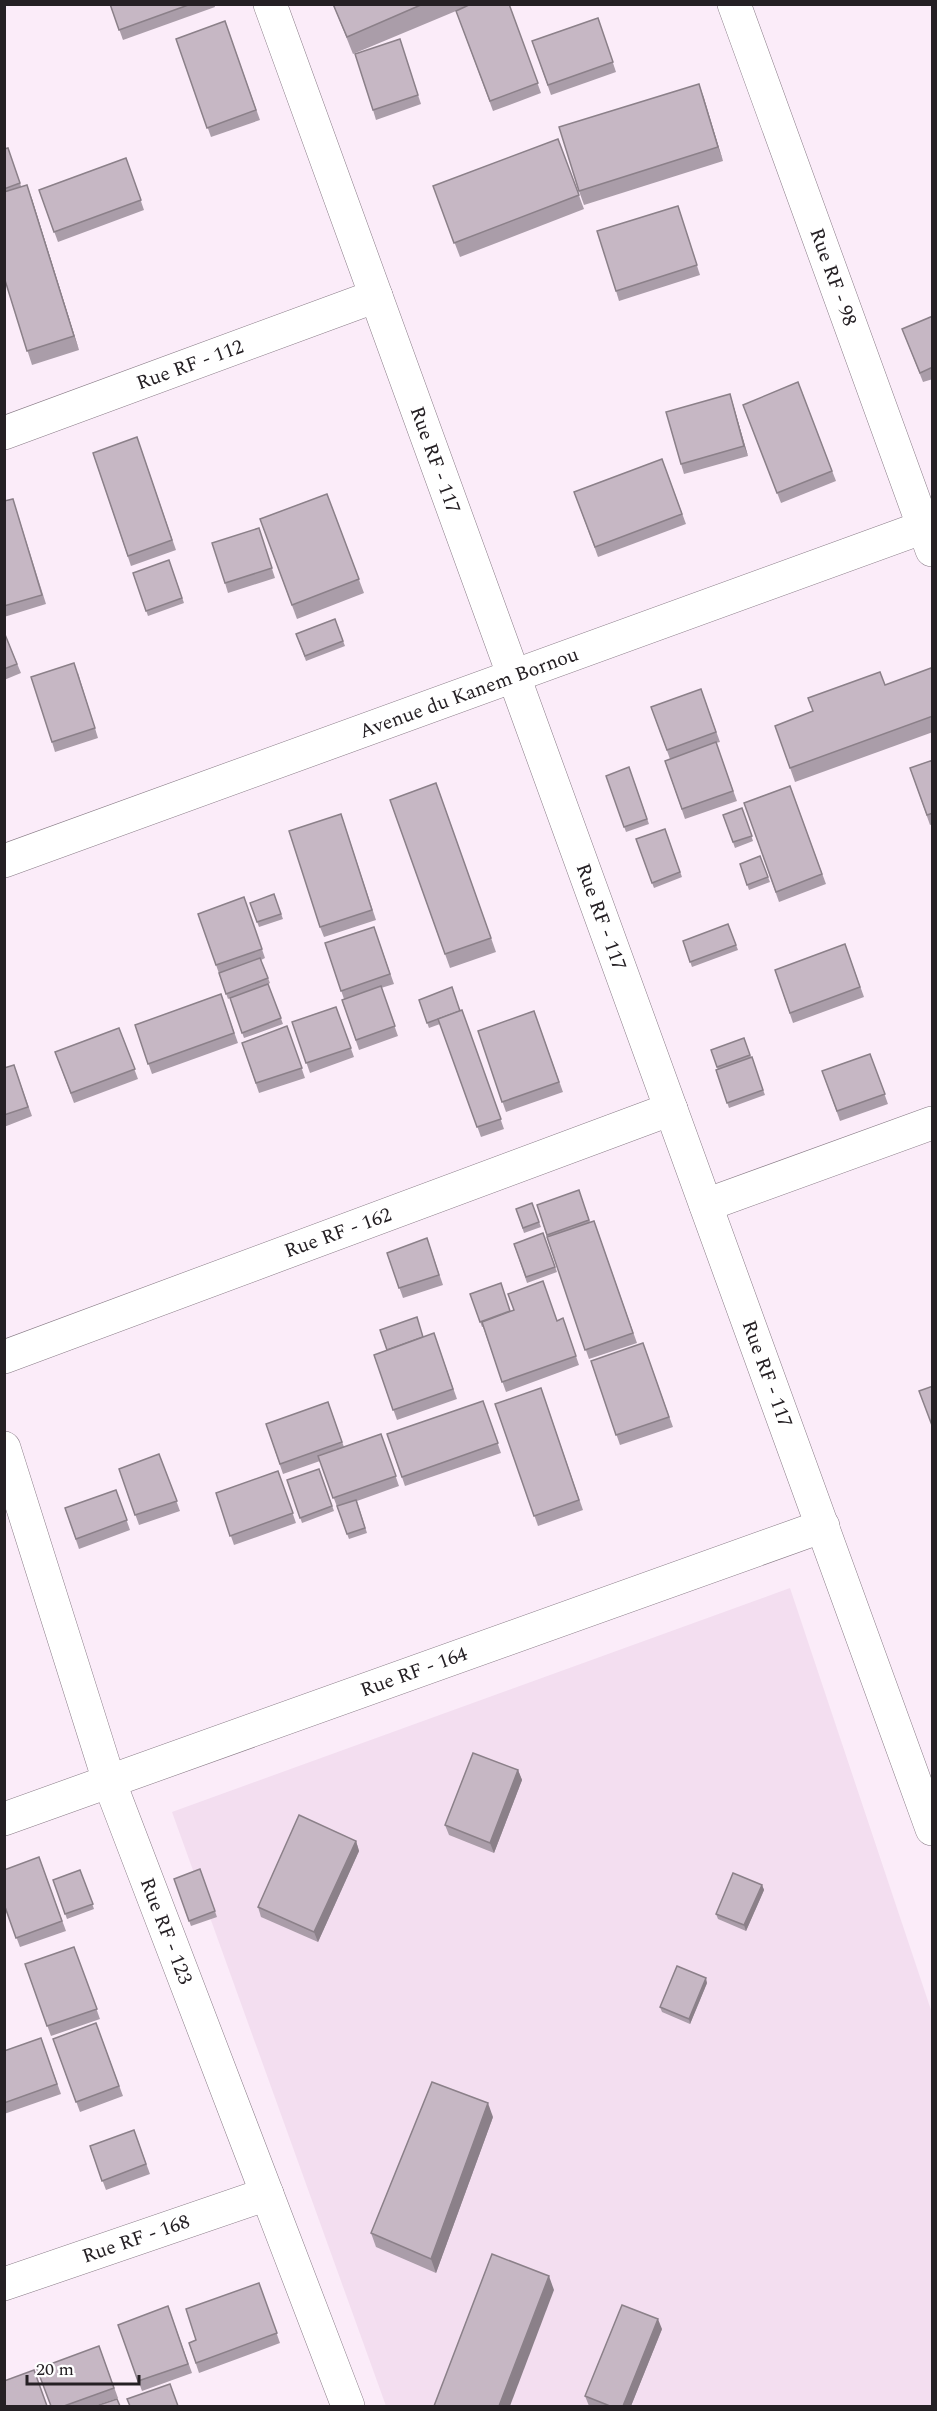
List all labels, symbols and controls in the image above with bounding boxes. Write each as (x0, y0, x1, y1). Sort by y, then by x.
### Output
street label: Rue RF - 98 (801, 224, 865, 330)
street label: Rue RF - 112 (132, 332, 248, 398)
street label: Rue RF - 117 (402, 402, 468, 518)
street label: Avenue du Kanem Bornou (355, 639, 583, 747)
street label: Rue RF - 117 (568, 859, 634, 975)
street label: Rue RF - 162 (280, 1200, 396, 1266)
street label: Rue RF - 117 (734, 1316, 800, 1432)
street label: Rue RF - 164 (356, 1639, 472, 1705)
street label: Rue RF - 123 (132, 1873, 200, 1989)
street label: Rue RF - 168 (78, 2207, 194, 2271)
scale bar (27, 2348, 140, 2386)
text: 20 m (36, 2356, 74, 2383)

